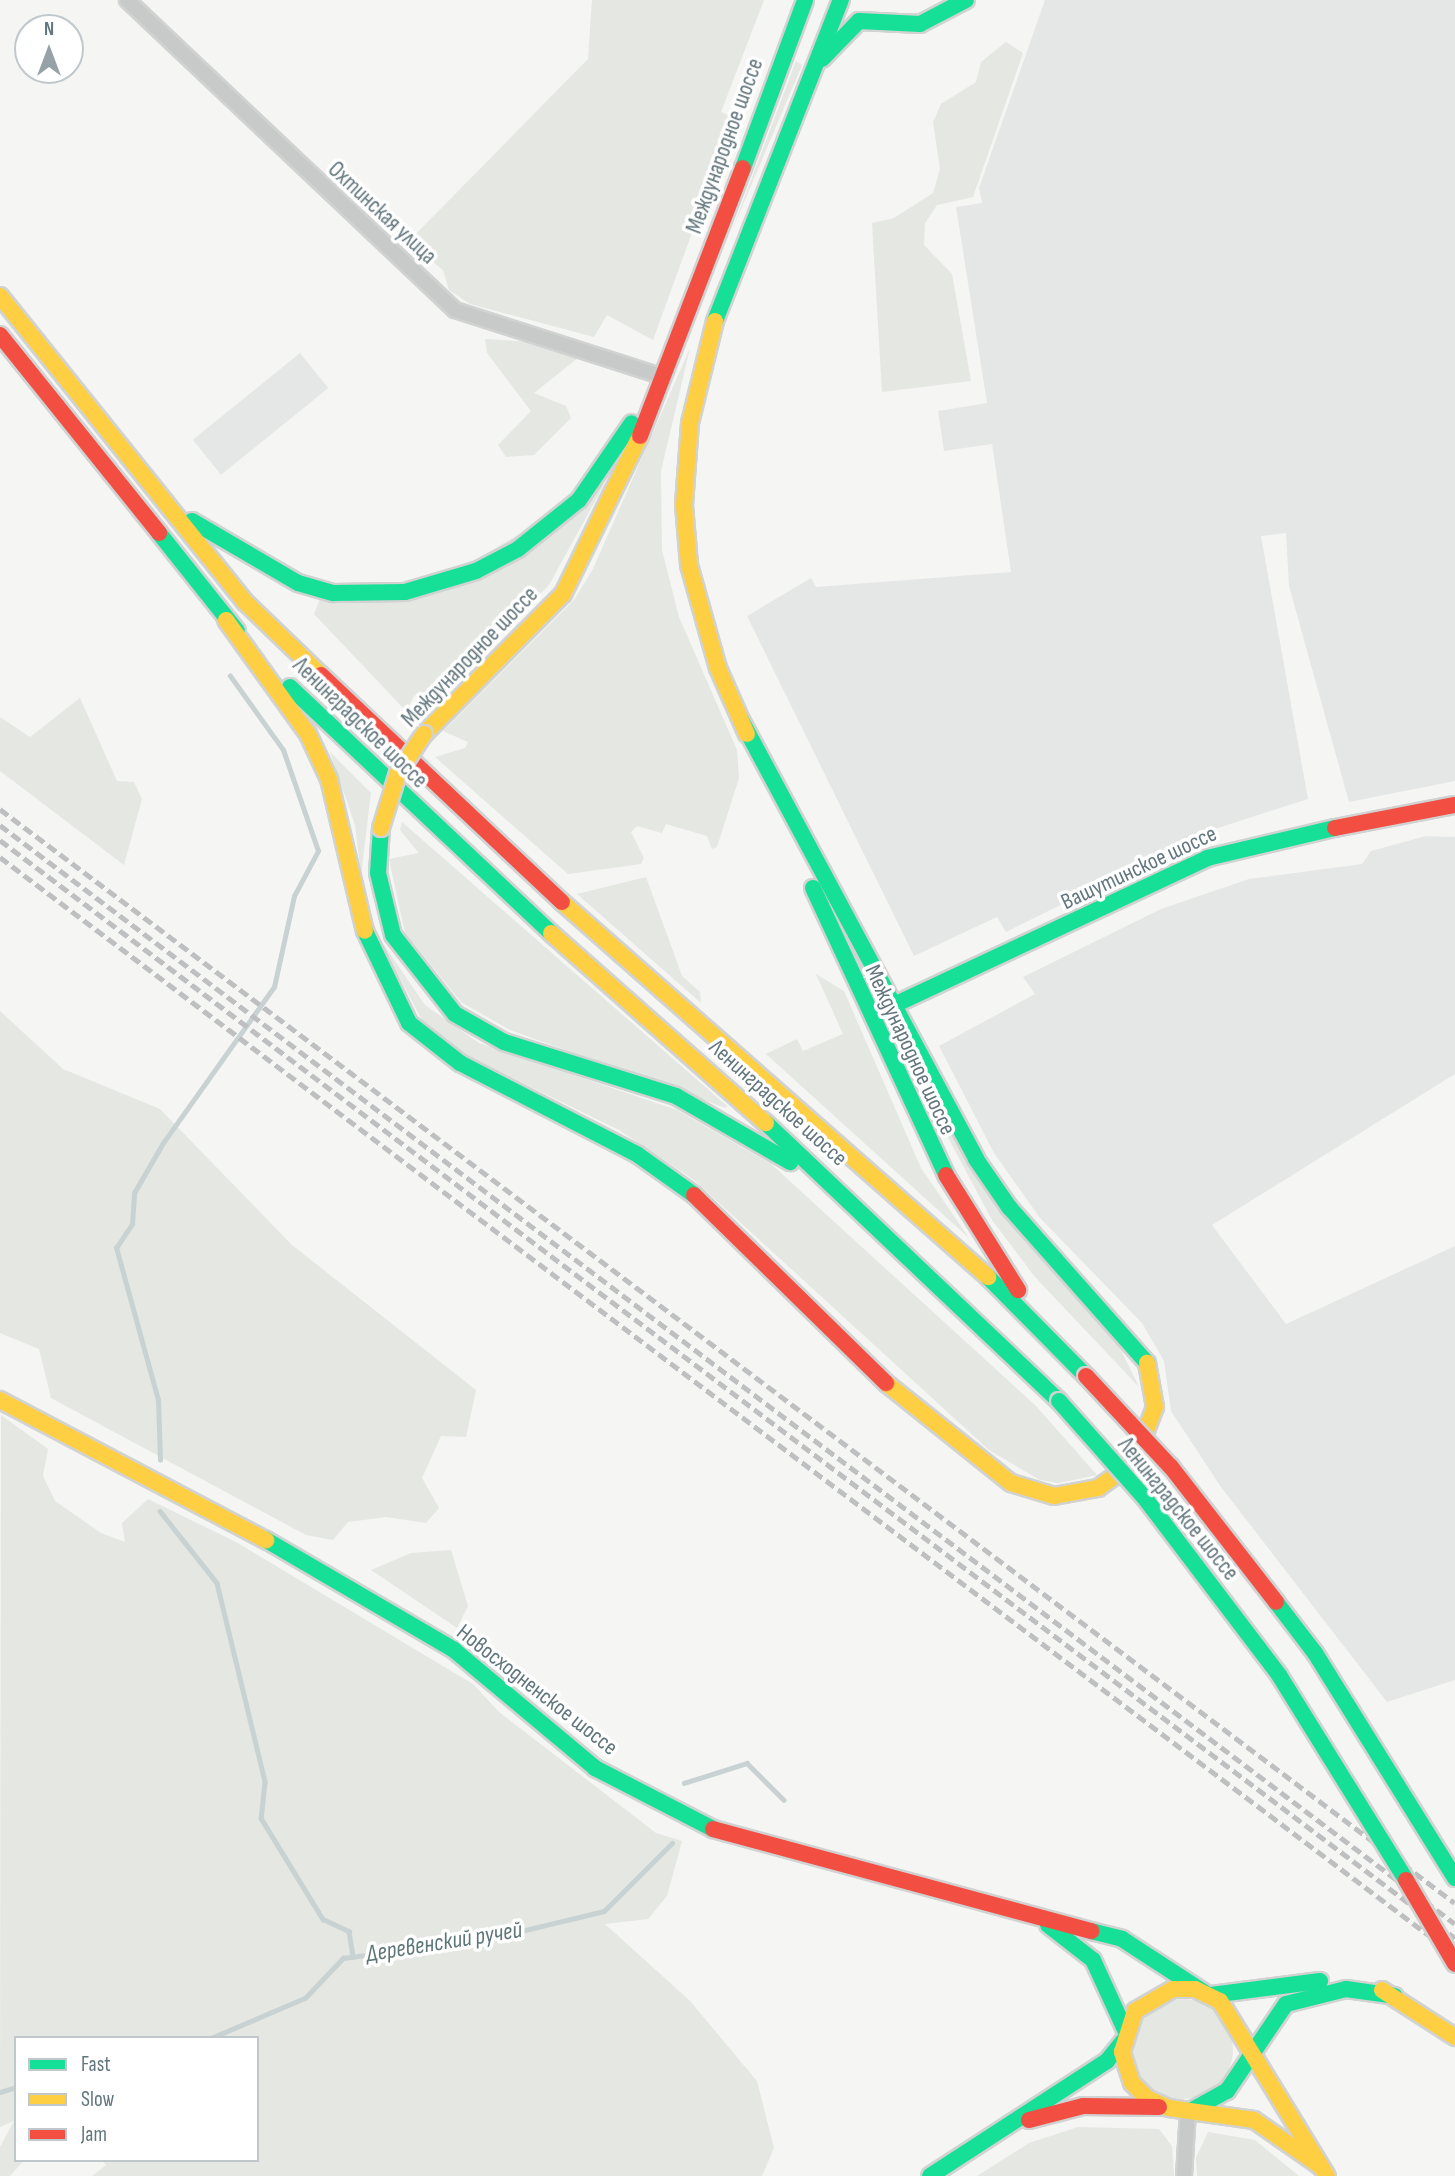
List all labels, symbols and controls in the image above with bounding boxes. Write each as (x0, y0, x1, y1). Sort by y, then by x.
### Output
north arrow (14, 14, 84, 84)
text: N (44, 18, 54, 41)
street label: Международное шоссе (681, 55, 769, 237)
street label: Охтинская улица (322, 156, 442, 270)
street label: Международное шоссе (396, 581, 544, 733)
street label: Ленинградское шоссе (287, 652, 433, 794)
street label: Вашутинское шоссе (1057, 820, 1221, 916)
street label: Международное шоссе (859, 961, 961, 1139)
street label: Ленинградское шоссе (703, 1034, 853, 1172)
street label: Ленинградское шоссе (1112, 1432, 1244, 1586)
street label: Новосходненское шоссе (451, 1619, 623, 1761)
water label: Деревенский ручей (364, 1915, 524, 1969)
legend (14, 2036, 259, 2162)
text: Fast (81, 2052, 111, 2077)
text: Slow (81, 2087, 114, 2112)
text: Jam (81, 2122, 107, 2147)

